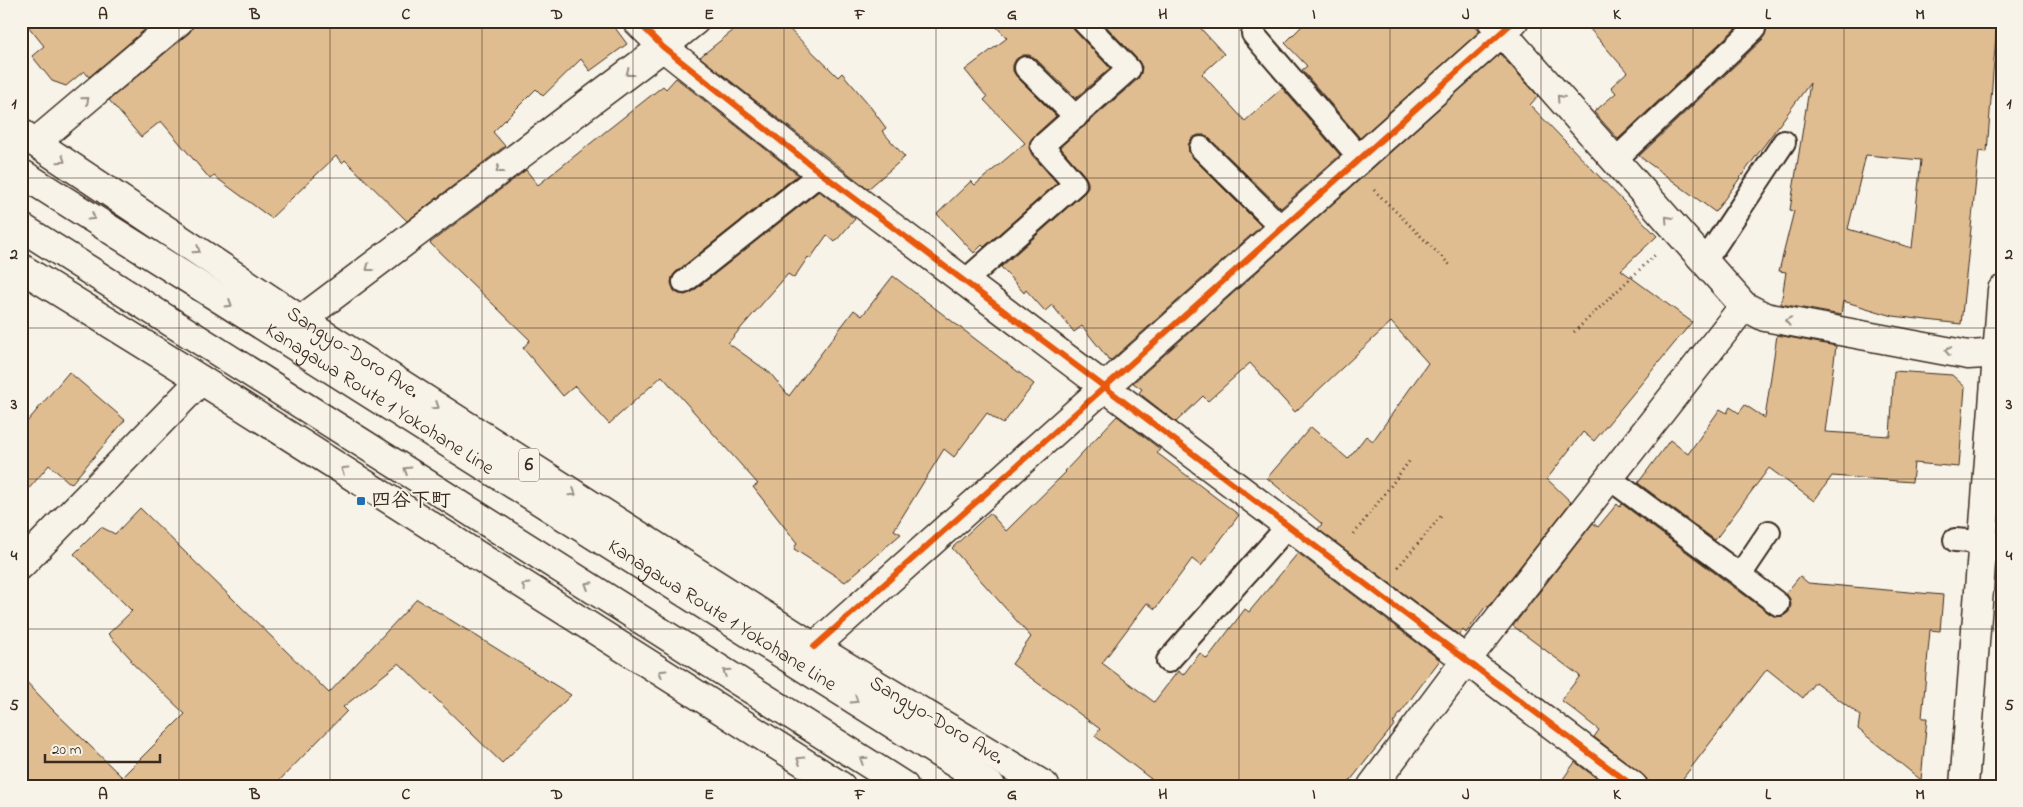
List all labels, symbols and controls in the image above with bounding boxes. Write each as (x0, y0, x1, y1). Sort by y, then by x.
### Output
text: A (98, 3, 108, 27)
text: B (249, 3, 261, 27)
text: C (402, 3, 411, 27)
text: D (550, 3, 563, 27)
text: E (704, 3, 714, 27)
text: F (854, 3, 866, 27)
text: G (1007, 3, 1017, 27)
text: H (1158, 3, 1168, 27)
text: I (1312, 3, 1316, 27)
text: J (1462, 3, 1470, 27)
text: K (1613, 3, 1622, 27)
text: L (1765, 3, 1772, 27)
text: M (1915, 3, 1925, 27)
one-way arrow (625, 67, 635, 76)
text: 1 (11, 92, 17, 116)
text: 1 (2006, 92, 2012, 116)
one-way arrow (1557, 94, 1566, 103)
one-way arrow (80, 97, 89, 105)
one-way arrow (56, 154, 66, 163)
one-way arrow (496, 165, 505, 173)
one-way arrow (87, 211, 96, 221)
one-way arrow (1665, 216, 1674, 225)
text: 2 (9, 243, 18, 267)
text: 2 (2004, 243, 2013, 267)
one-way arrow (191, 244, 201, 253)
one-way arrow (365, 262, 375, 271)
one-way arrow (224, 298, 233, 308)
street label: Sangyo-Doro Ave. (280, 300, 425, 406)
street label: Kanagawa Route 1 Yokohane Line (259, 316, 500, 483)
one-way arrow (1784, 316, 1793, 327)
one-way arrow (1944, 347, 1953, 357)
text: 3 (10, 393, 18, 417)
text: 3 (2005, 393, 2013, 417)
one-way arrow (431, 399, 440, 409)
road number: 6 (519, 448, 539, 482)
one-way arrow (340, 467, 349, 477)
one-way arrow (403, 467, 412, 477)
place label: 四谷下町 (371, 487, 451, 516)
one-way arrow (567, 487, 576, 496)
marker: 四谷下町 (355, 495, 367, 507)
street label: Kanagawa Route 1 Yokohane Line (602, 533, 842, 699)
text: 4 (10, 544, 18, 568)
text: 4 (2005, 544, 2013, 568)
one-way arrow (522, 582, 531, 592)
one-way arrow (585, 582, 594, 592)
one-way arrow (659, 669, 668, 679)
one-way arrow (722, 669, 731, 678)
street label: Sangyo-Doro Ave. (864, 669, 1009, 772)
one-way arrow (849, 693, 858, 703)
text: 5 (9, 694, 19, 718)
text: 5 (2004, 694, 2014, 718)
scale bar (45, 732, 160, 764)
text: 20 m (52, 739, 82, 761)
one-way arrow (796, 756, 805, 766)
one-way arrow (859, 756, 868, 766)
text: A (98, 783, 108, 807)
text: B (249, 783, 261, 807)
text: C (402, 783, 411, 807)
text: D (550, 783, 563, 807)
text: E (704, 783, 714, 807)
text: F (854, 783, 866, 807)
text: G (1007, 783, 1017, 807)
text: H (1158, 783, 1168, 807)
text: I (1312, 783, 1316, 807)
text: J (1462, 783, 1470, 807)
text: K (1613, 783, 1622, 807)
text: L (1765, 783, 1772, 807)
text: M (1915, 783, 1925, 807)

